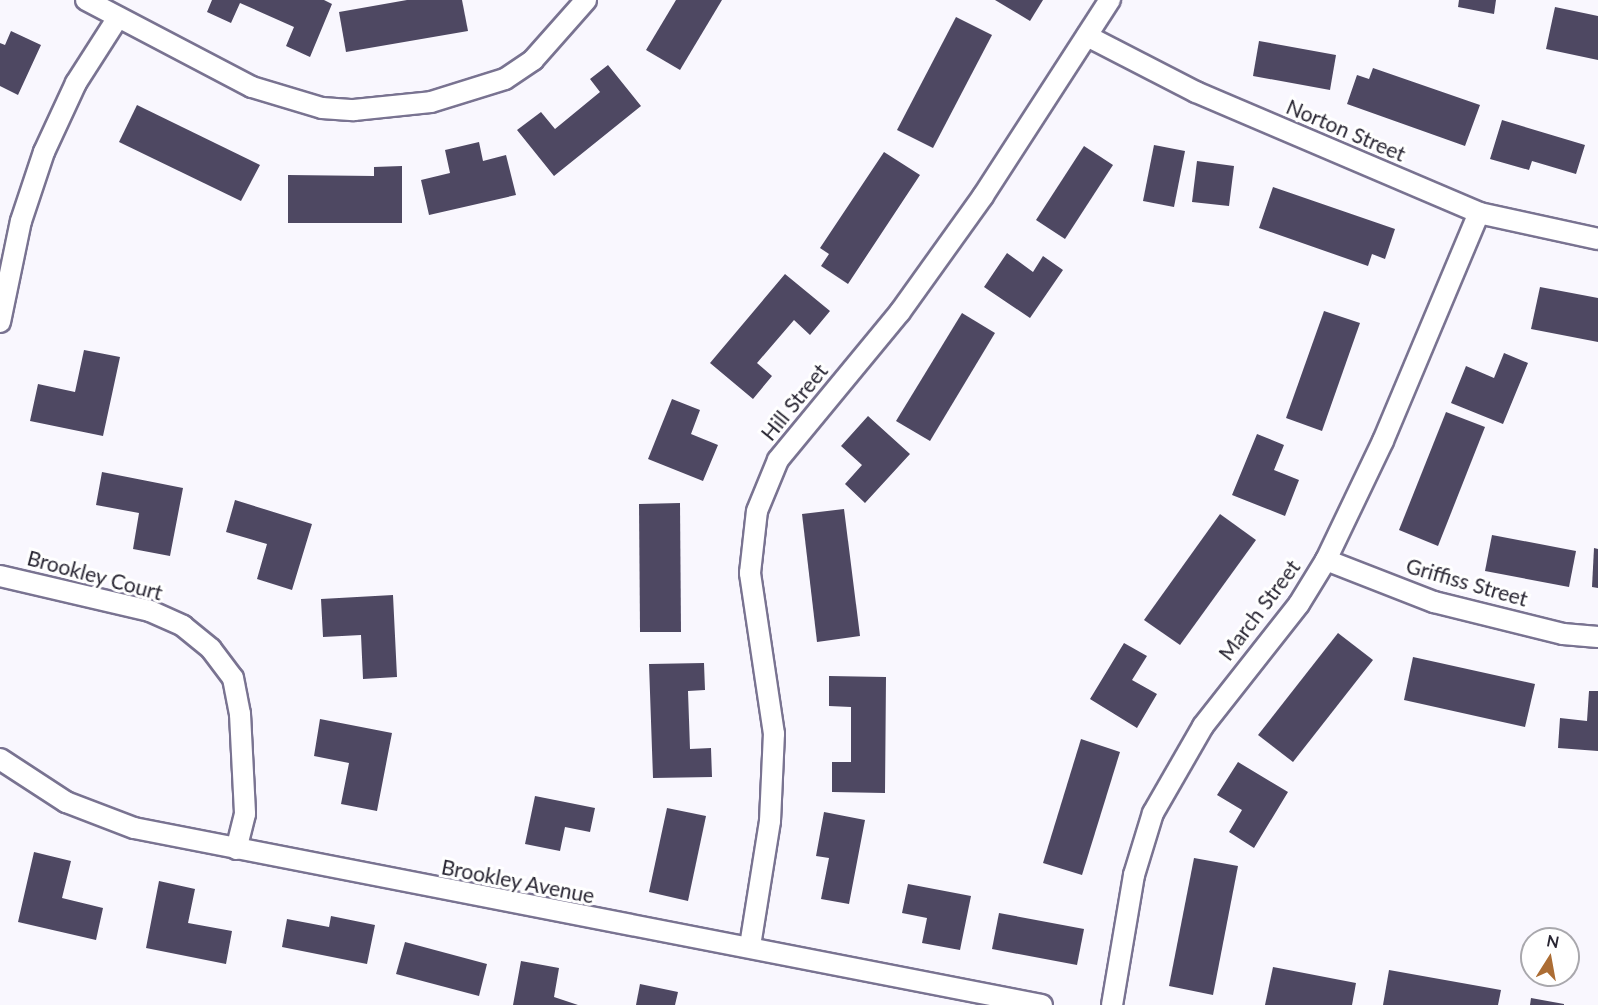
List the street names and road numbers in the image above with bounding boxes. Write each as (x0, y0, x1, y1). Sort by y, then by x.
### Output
street label: Norton Street (1283, 94, 1409, 166)
street label: Hill Street (755, 359, 833, 445)
street label: Brookley Court (24, 545, 166, 605)
street label: Griffiss Street (1403, 553, 1531, 611)
street label: March Street (1213, 555, 1305, 665)
street label: Brookley Avenue (439, 854, 597, 908)

